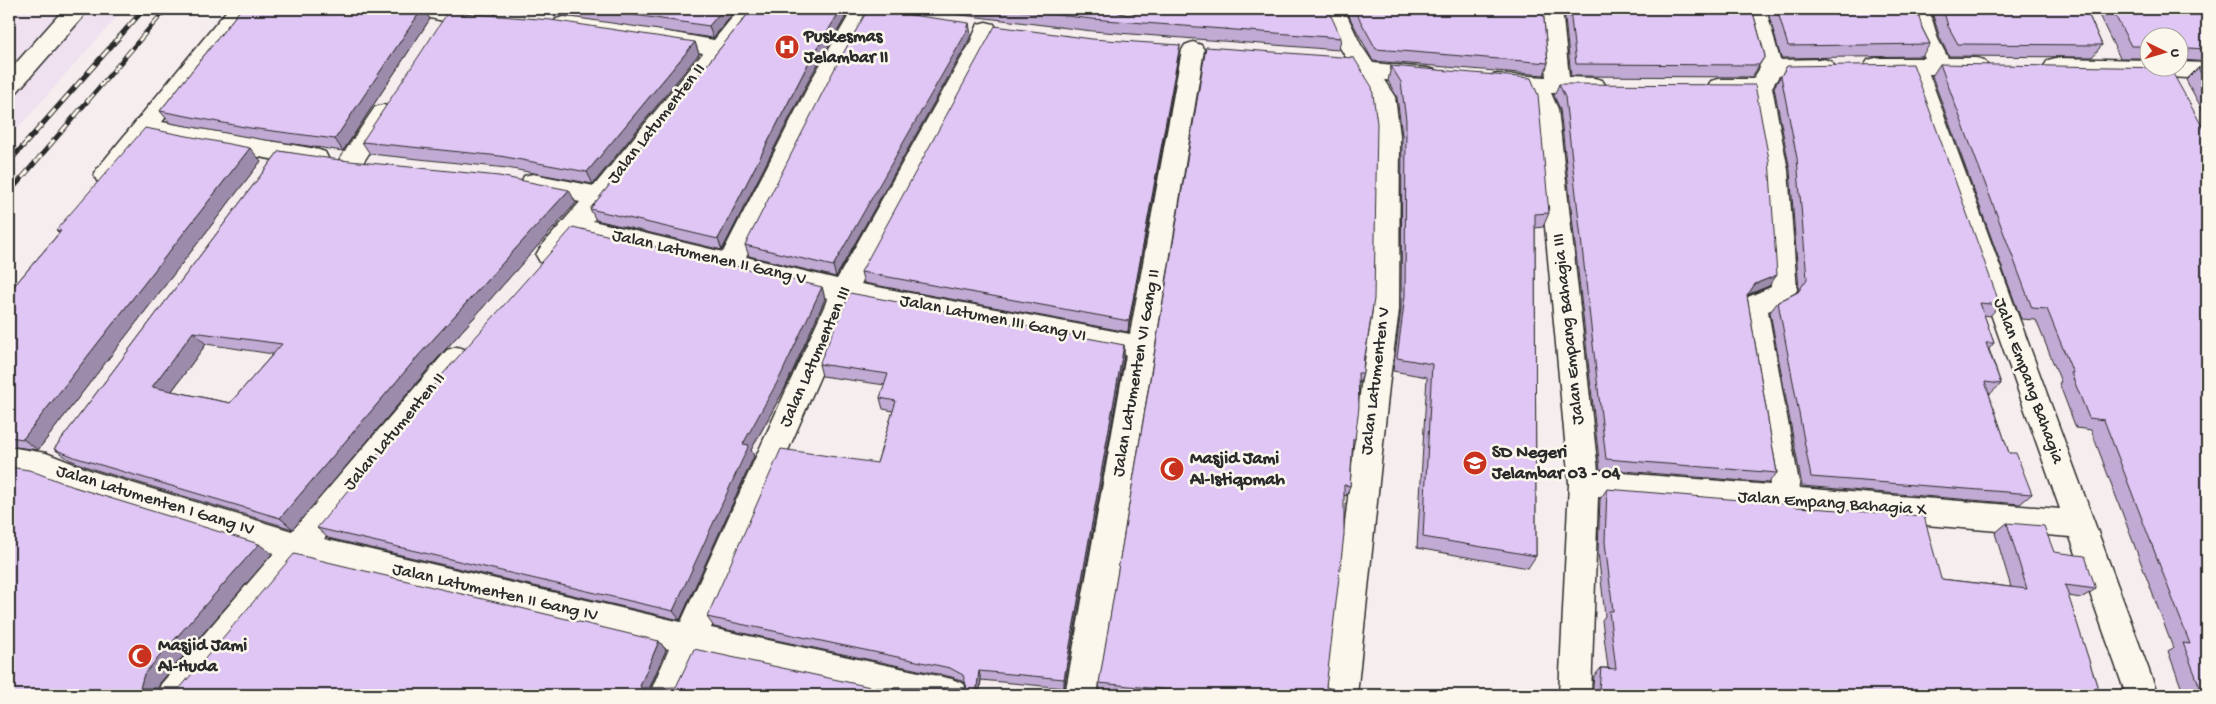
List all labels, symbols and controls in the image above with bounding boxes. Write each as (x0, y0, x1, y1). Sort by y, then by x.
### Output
place label: Puskesmas Jelambar II (803, 27, 888, 69)
north arrow (2138, 28, 2188, 78)
hospital icon: Puskesmas Jelambar II (774, 34, 800, 60)
text: U (2166, 48, 2183, 58)
street label: Jalan Latumenten II (603, 59, 711, 189)
street label: Jalan Latumenen II Gang V (610, 225, 808, 291)
street label: Jalan Empang Bahagia III (1548, 232, 1590, 426)
street label: Jalan Latumenten VI Gang II (1108, 268, 1166, 478)
street label: Jalan Latumenten III (776, 283, 856, 431)
street label: Jalan Latumen III Gang VI (898, 291, 1088, 347)
street label: Jalan Empang Bahagia (1988, 295, 2068, 468)
street label: Jalan Latumenten V (1357, 306, 1395, 456)
street label: Jalan Latumenten II (340, 369, 450, 495)
place label: SD Negeri Jelambar 03 - 04 (1491, 443, 1621, 485)
place label: Masjid Jami Al-Istiqomah (1189, 449, 1285, 491)
school or university icon: SD Negeri Jelambar 03 - 04 (1462, 450, 1488, 476)
mosque icon: Masjid Jami Al-Istiqomah (1159, 456, 1185, 482)
street label: Jalan Latumenten I Gang IV (53, 461, 257, 541)
street label: Jalan Empang Bahagia X (1737, 487, 1928, 521)
street label: Jalan Latumenten II Gang IV (390, 559, 600, 627)
place label: Masjid Jami Al-Huda (157, 636, 247, 678)
mosque icon: Masjid Jami Al-Huda (127, 643, 153, 669)

